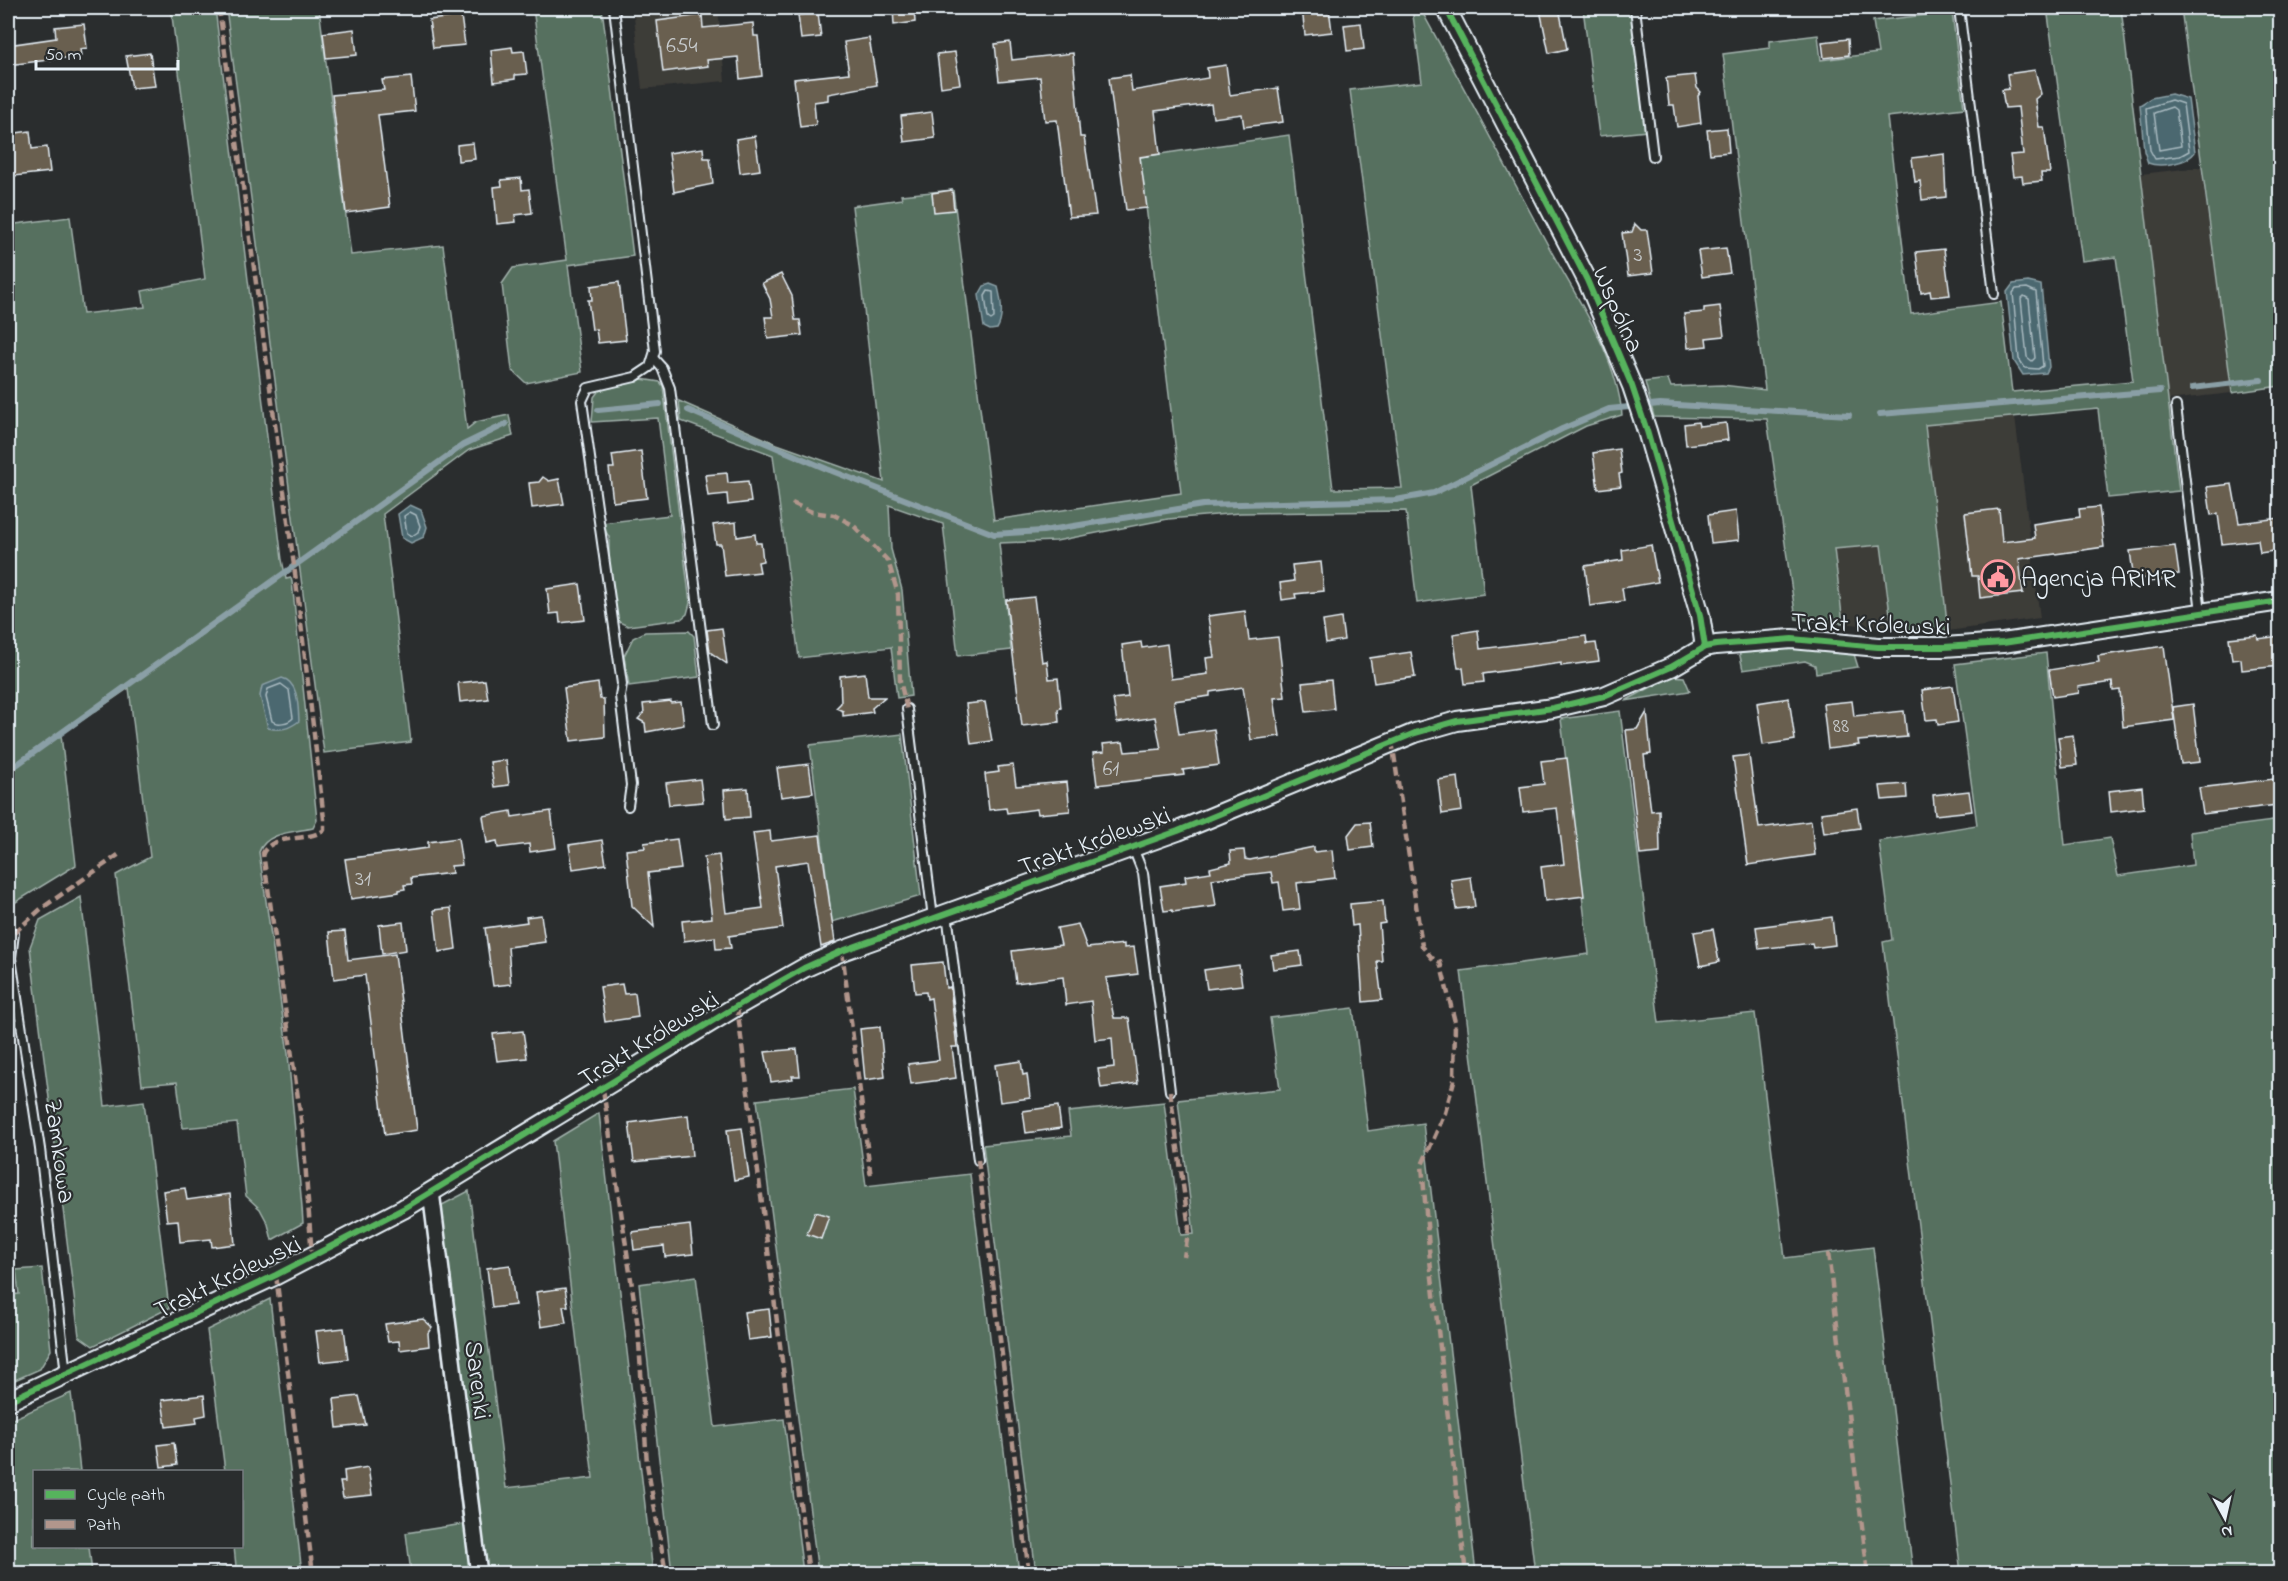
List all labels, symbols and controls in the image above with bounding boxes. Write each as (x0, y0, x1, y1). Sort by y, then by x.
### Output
house number: 654 (666, 31, 698, 63)
scale bar (36, 33, 178, 71)
text: 50 m (45, 43, 82, 69)
house number: 3 (1633, 240, 1643, 272)
street label: Wspólna (1580, 261, 1652, 360)
public building icon: Agencja ARiMR (1980, 559, 2016, 595)
place label: Agencja ARiMR (2021, 561, 2176, 599)
street label: Trakt Królewski (1791, 604, 1951, 648)
house number: 88 (1833, 711, 1849, 743)
house number: 61 (1103, 754, 1119, 786)
street label: Trakt Królewski (1014, 798, 1176, 888)
house number: 31 (355, 864, 371, 896)
street label: Trakt Królewski (572, 982, 727, 1099)
street label: Zamkowa (32, 1097, 84, 1206)
street label: Trakt Królewski (148, 1227, 308, 1331)
street label: Sarenki (452, 1339, 500, 1422)
legend (33, 1470, 243, 1548)
text: Cycle path (87, 1483, 165, 1509)
north arrow (2195, 1488, 2255, 1548)
text: Path (87, 1513, 121, 1539)
text: N (2220, 1518, 2234, 1544)

